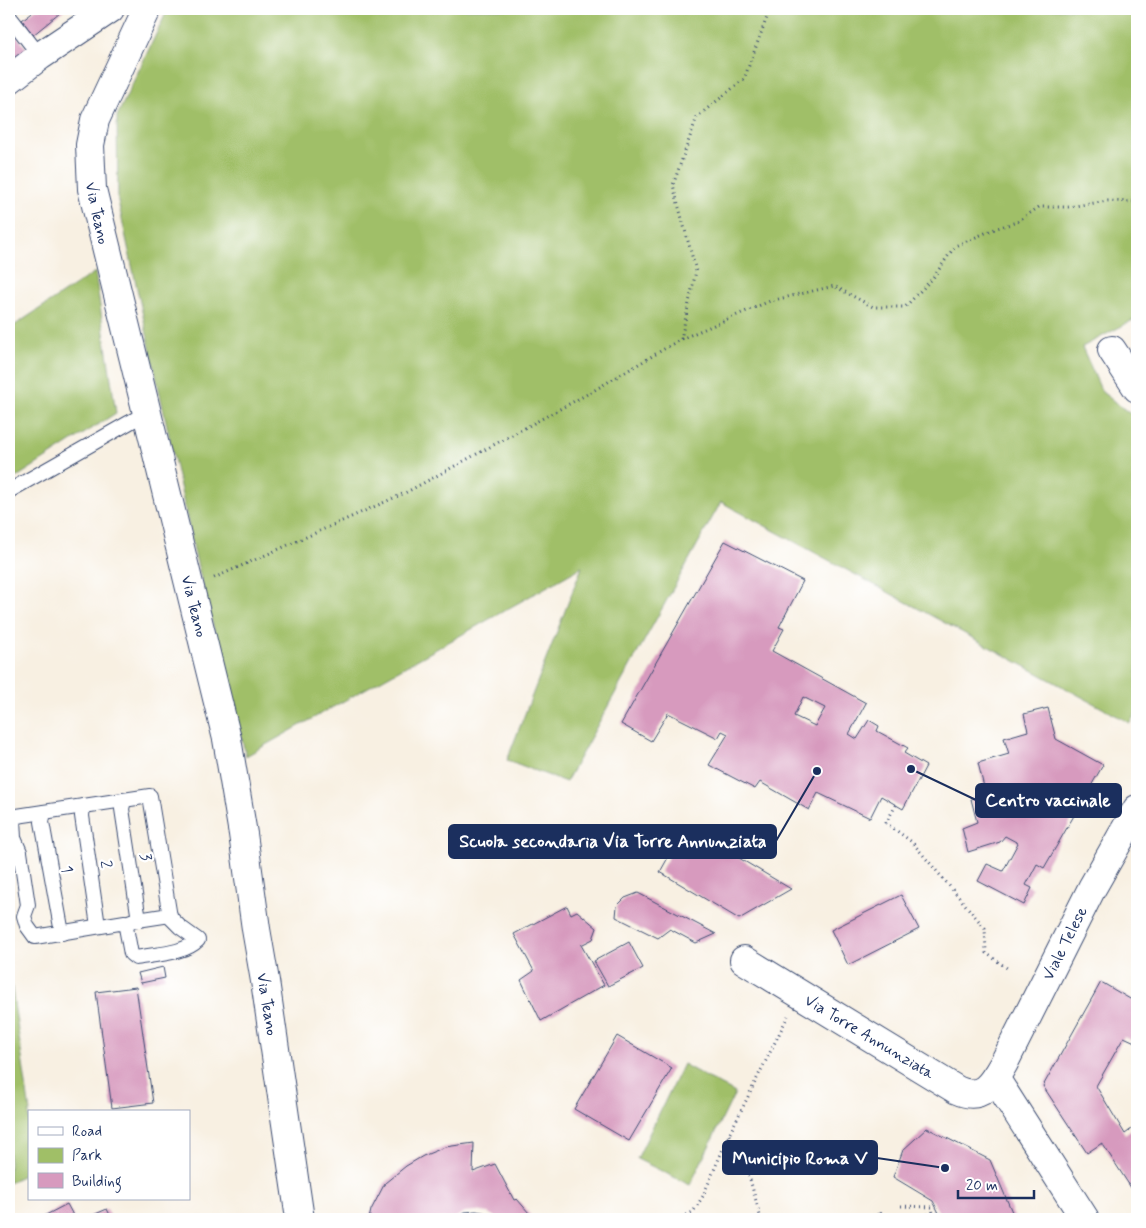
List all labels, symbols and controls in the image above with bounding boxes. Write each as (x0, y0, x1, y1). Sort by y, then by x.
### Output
street label: Via Teano (80, 180, 113, 246)
street label: Via Teano (176, 573, 211, 640)
callout: Centro vaccinale (976, 784, 1121, 817)
text: Centro vaccinale (985, 789, 1111, 813)
callout: Scuola secondaria Via Torre Annunziata (449, 825, 776, 858)
text: Scuola secondaria Via Torre Annunziata (459, 830, 767, 854)
street label: 3 (135, 852, 156, 862)
street label: 2 (95, 859, 116, 870)
street label: 1 (56, 864, 77, 875)
street label: Viale Telese (1038, 903, 1093, 984)
street label: Via Teano (251, 971, 282, 1037)
street label: Via Torre Annunziata (800, 990, 938, 1085)
legend (28, 1110, 190, 1200)
text: Road (72, 1122, 102, 1142)
callout: Municipio Roma V (723, 1141, 877, 1174)
text: Park (72, 1146, 102, 1166)
text: Municipio Roma V (732, 1147, 868, 1171)
scale bar (958, 1168, 1035, 1200)
text: Building (72, 1172, 122, 1193)
text: 20 m (966, 1176, 998, 1196)

